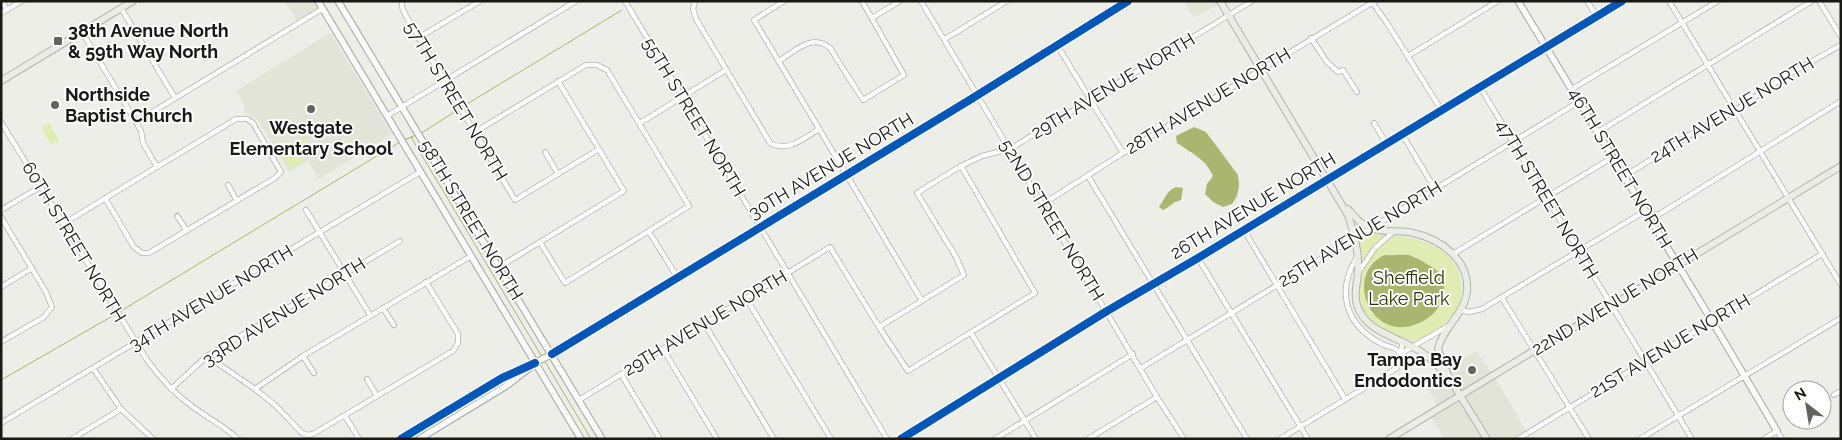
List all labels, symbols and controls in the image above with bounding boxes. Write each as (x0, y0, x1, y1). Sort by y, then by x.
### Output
street label: 57TH STREET NORTH (401, 17, 512, 184)
place label: 38th Avenue North & 59th Way North (68, 20, 229, 62)
street label: 29TH AVENUE NORTH (1027, 28, 1199, 143)
street label: 55TH STREET NORTH (639, 33, 750, 200)
marker: 38th Avenue North & 59th Way North (52, 35, 64, 47)
street label: 28TH AVENUE NORTH (1121, 43, 1294, 158)
street label: 24TH AVENUE NORTH (1646, 52, 1817, 167)
place label: Northside Baptist Church (65, 84, 193, 126)
street label: 46TH STREET NORTH (1564, 84, 1677, 252)
marker: Northside Baptist Church (49, 99, 61, 111)
marker: Westgate Elementary School (305, 103, 317, 115)
street label: 30TH AVENUE NORTH (745, 108, 917, 223)
street label: 47TH STREET NORTH (1492, 115, 1603, 282)
place label: Westgate Elementary School (229, 117, 393, 159)
street label: 52ND STREET NORTH (996, 135, 1109, 304)
street label: 58TH STREET NORTH (415, 136, 528, 304)
street label: 26TH AVENUE NORTH (1166, 148, 1339, 263)
street label: 60TH STREET NORTH (18, 158, 131, 326)
street label: 25TH AVENUE NORTH (1274, 176, 1446, 291)
street label: 34TH AVENUE NORTH (125, 240, 297, 355)
street label: 22ND AVENUE NORTH (1528, 244, 1702, 360)
street label: 33RD AVENUE NORTH (198, 253, 369, 370)
street label: 29TH AVENUE NORTH (619, 265, 791, 380)
park label: Sheffield Lake Park (1368, 267, 1450, 309)
street label: 21ST AVENUE NORTH (1586, 289, 1754, 402)
place label: Tampa Bay Endodontics (1354, 349, 1462, 391)
marker: Tampa Bay Endodontics (1466, 364, 1478, 376)
north arrow (1782, 380, 1832, 430)
text: N (1792, 384, 1809, 403)

